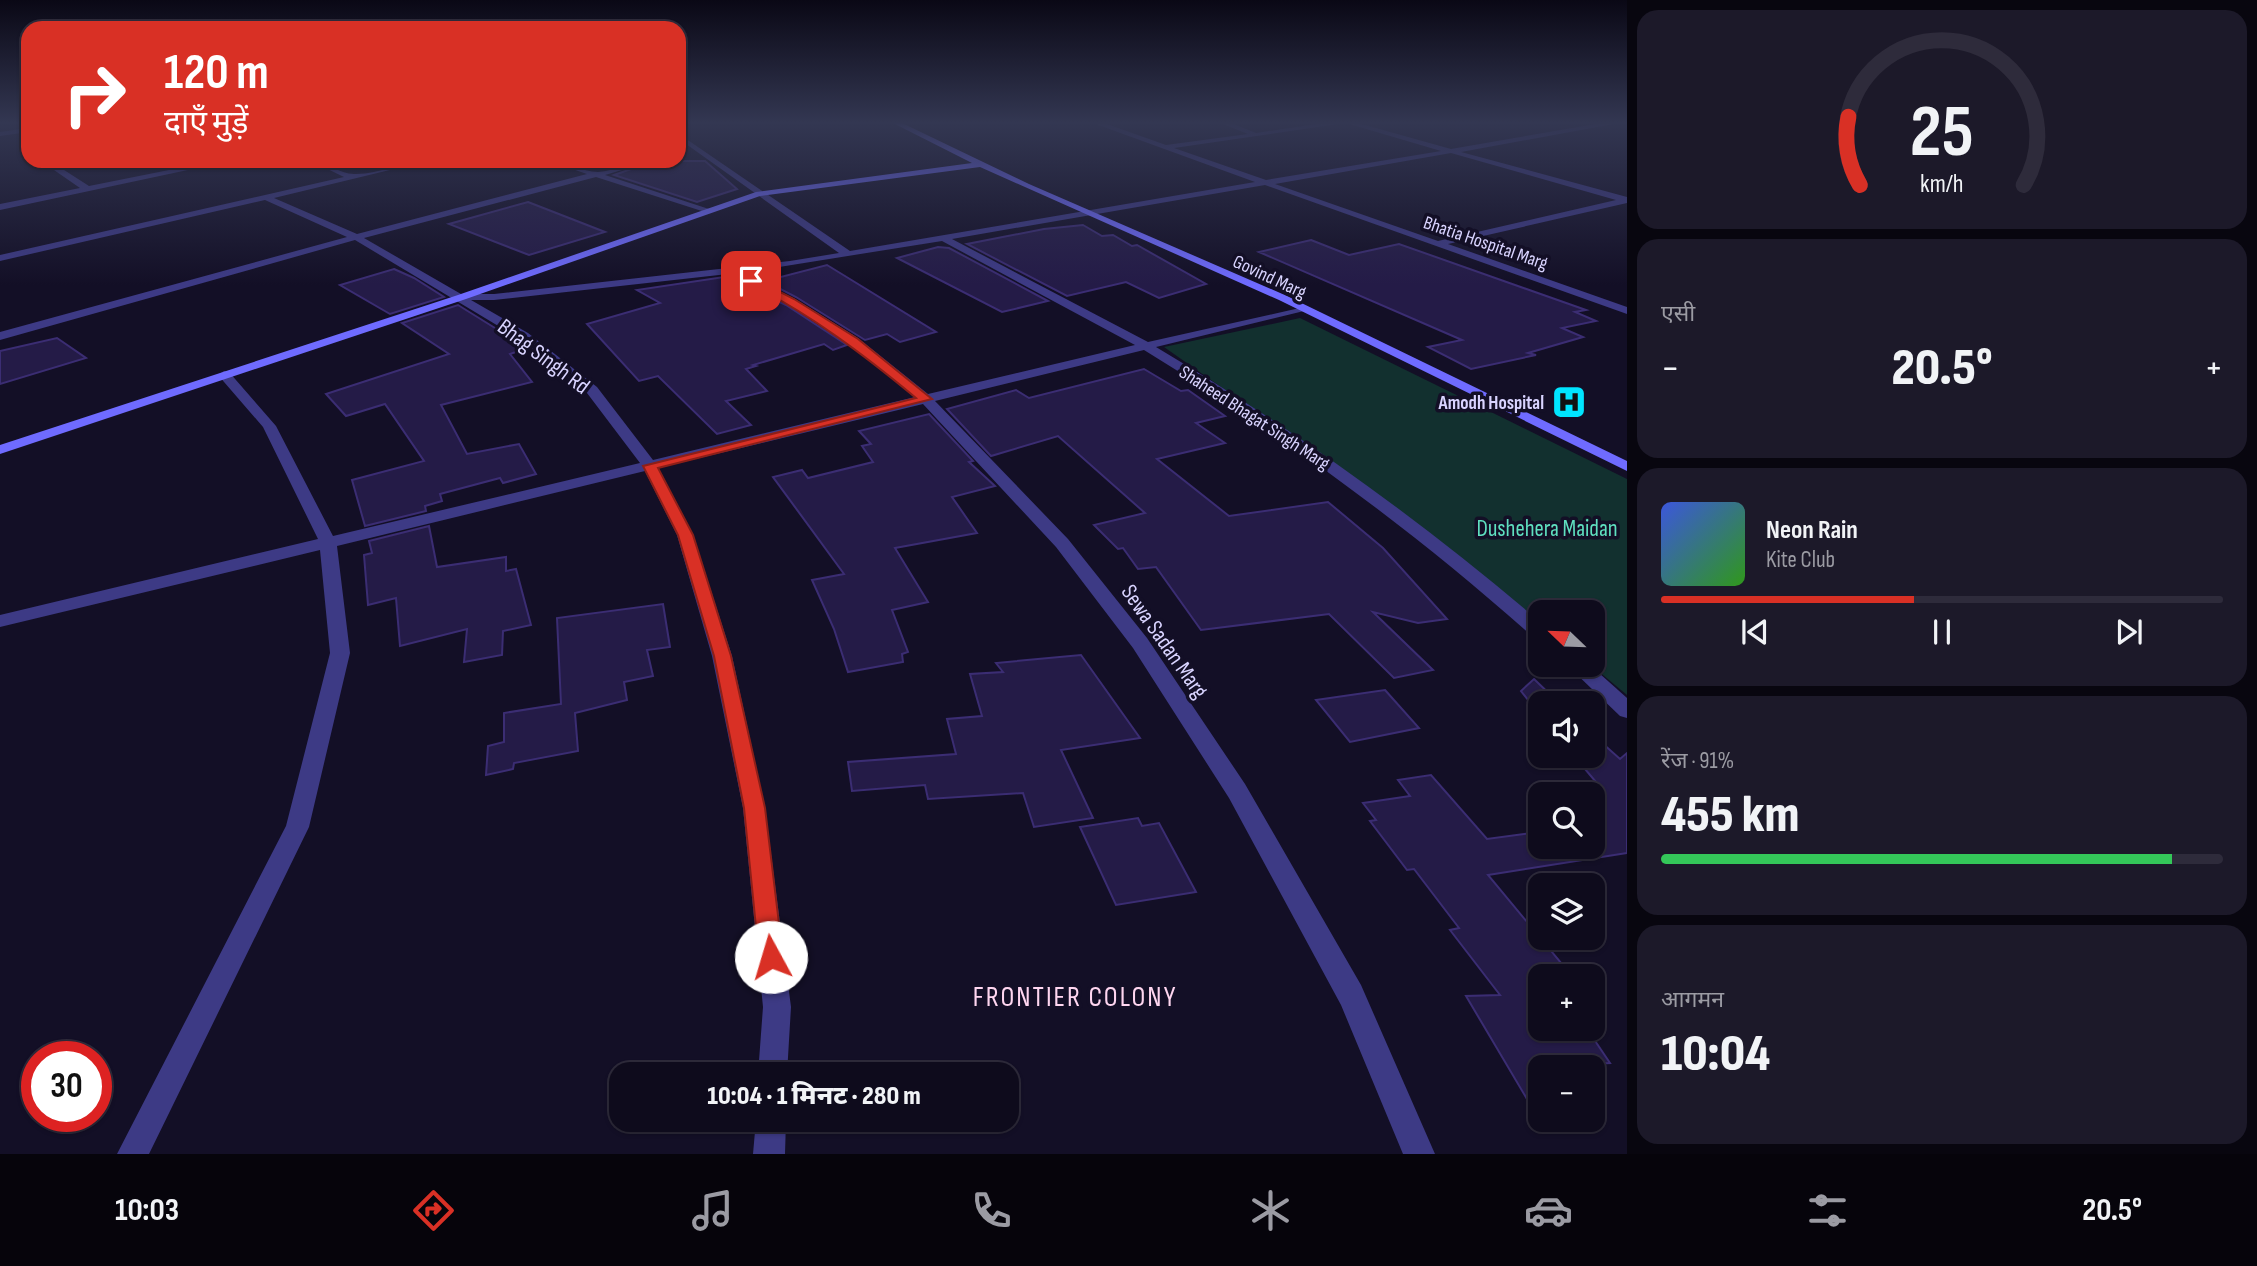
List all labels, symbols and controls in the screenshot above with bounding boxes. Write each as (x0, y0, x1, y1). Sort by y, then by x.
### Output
text: 120 m (164, 44, 269, 103)
icon: right (49, 49, 140, 140)
text: 25 (1910, 90, 1974, 178)
text: दाएँ मुड़ें (164, 104, 248, 143)
text: km/h (1920, 169, 1964, 200)
street label: Bhatia Hospital Marg (1420, 211, 1551, 276)
street label: Govind Marg (1229, 250, 1310, 305)
pin (721, 251, 781, 311)
icon: arrive (732, 262, 770, 300)
text: एसी (1661, 300, 1695, 328)
street label: Bhag Singh Rd (492, 313, 595, 401)
text: 20.5° (1891, 337, 1993, 400)
text: − (1661, 346, 1680, 391)
text: + (2204, 346, 2223, 391)
street label: Shaheed Bhagat Singh Marg (1175, 361, 1334, 476)
hospital icon: Amodh Hospital (1550, 383, 1588, 421)
place label: Amodh Hospital (1437, 392, 1544, 415)
park label: Dushehera Maidan (1476, 515, 1618, 543)
text: Neon Rain (1766, 515, 1858, 546)
text: Kite Club (1766, 546, 1835, 574)
street label: Sewa Sadan Marg (1115, 579, 1214, 704)
north arrow (1528, 600, 1605, 677)
map controls (1528, 600, 1605, 1132)
icon: previous (1736, 613, 1774, 651)
icon: pause (1923, 613, 1961, 651)
icon: next (2110, 613, 2148, 651)
button: sound (1528, 691, 1605, 768)
text: रेंज · 91% (1661, 747, 1734, 775)
button: search (1528, 782, 1605, 859)
text: 455 km (1661, 784, 1800, 847)
button: layers (1528, 873, 1605, 950)
position arrow (734, 920, 808, 994)
button: + (1528, 964, 1605, 1041)
district label: FRONTIER COLONY (973, 981, 1177, 1014)
text: आगमन (1661, 986, 1724, 1014)
text: 10:04 (1661, 1023, 1770, 1086)
speed limit sign: 30 (21, 1041, 112, 1132)
button: − (1528, 1055, 1605, 1132)
text: 10:04 · 1 मिनट · 280 m (707, 1081, 921, 1112)
icon: directions (409, 1186, 458, 1235)
icon: music (688, 1186, 737, 1235)
icon: phone (967, 1186, 1016, 1235)
icon: climate (1246, 1186, 1295, 1235)
icon: car (1524, 1186, 1573, 1235)
icon: filters (1803, 1186, 1852, 1235)
text: 10:03 (115, 1191, 179, 1230)
text: 20.5° (2082, 1191, 2142, 1230)

